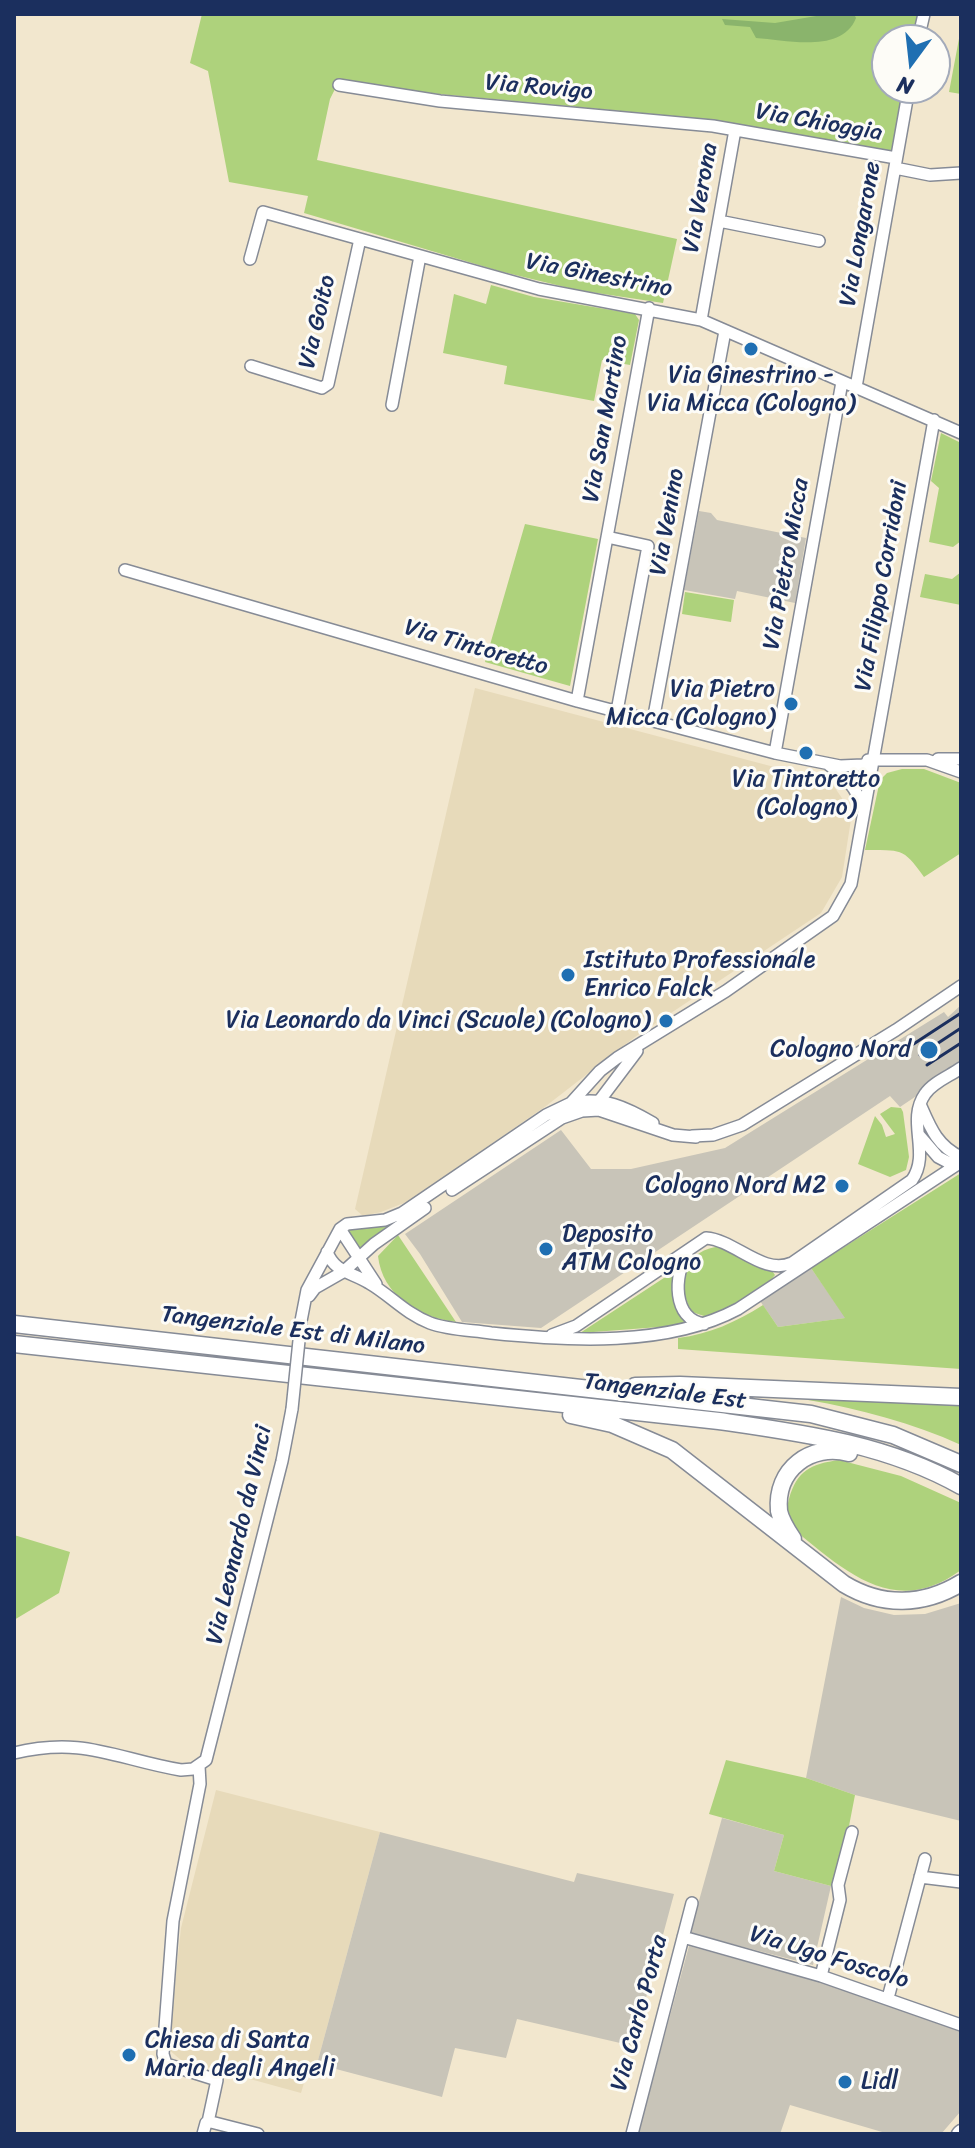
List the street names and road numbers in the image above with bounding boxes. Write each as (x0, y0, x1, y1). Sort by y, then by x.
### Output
street label: Via Rovigo (484, 69, 594, 107)
street label: Via Chioggia (753, 98, 885, 148)
street label: Via Verona (677, 141, 725, 255)
street label: Via Longarone (834, 159, 888, 309)
street label: Via Ginestrino (523, 248, 675, 304)
street label: Via Goito (293, 272, 343, 372)
street label: Via San Martino (577, 333, 635, 505)
street label: Via Venino (644, 466, 692, 578)
street label: Via Pietro Micca (758, 476, 816, 652)
street label: Via Filippo Corridoni (849, 478, 915, 694)
street label: Via Tintoretto (401, 614, 551, 682)
street label: Tangenziale Est di Milano (159, 1301, 427, 1361)
street label: Tangenziale Est (582, 1368, 748, 1416)
street label: Via Leonardo da Vinci (201, 1423, 279, 1647)
street label: Via Ugo Foscolo (746, 1920, 912, 1996)
street label: Via Carlo Porta (605, 1932, 675, 2094)

